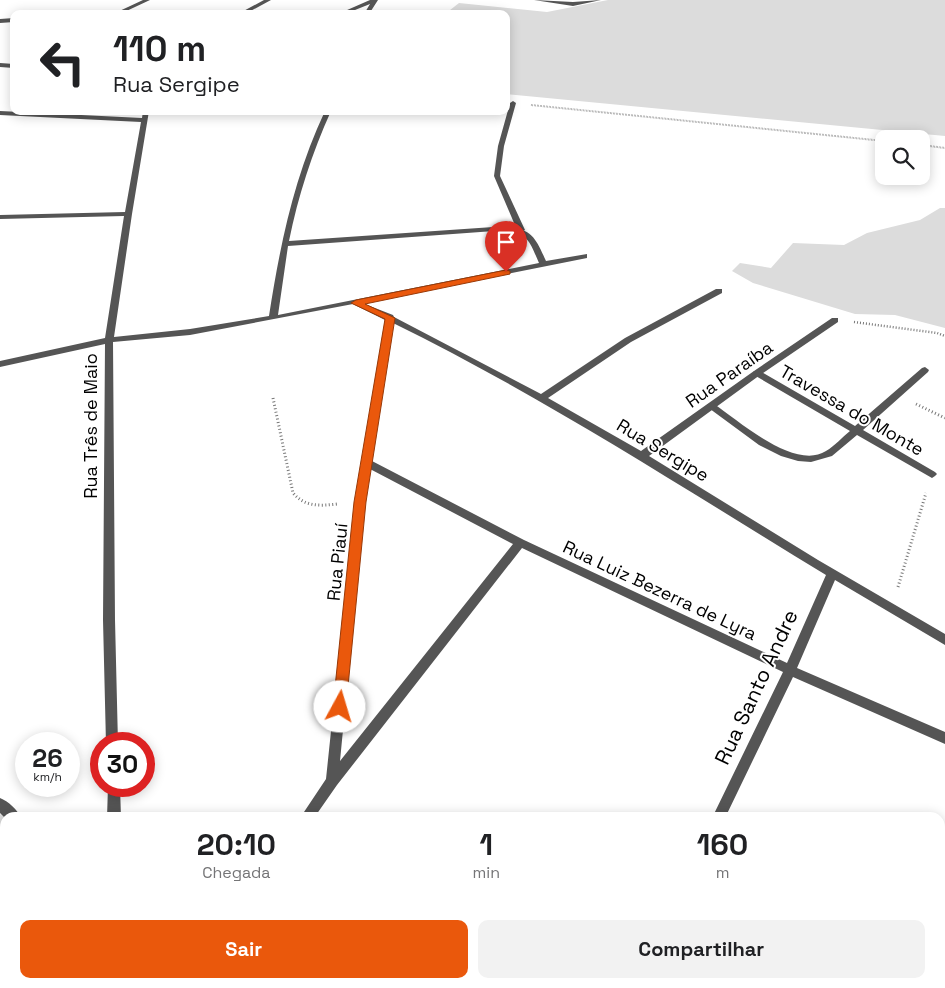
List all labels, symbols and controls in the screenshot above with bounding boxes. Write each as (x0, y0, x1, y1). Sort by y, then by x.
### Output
text: 110 m (113, 27, 206, 71)
icon: left (30, 30, 95, 95)
text: Rua Sergipe (113, 70, 240, 98)
map controls (875, 130, 930, 185)
button: search (875, 130, 930, 185)
pin (485, 221, 527, 272)
icon: arrive (492, 228, 520, 256)
street label: Rua Paraíba (681, 335, 777, 413)
street label: Rua Três de Maio (79, 353, 102, 499)
street label: Travessa do Monte (776, 359, 928, 461)
street label: Rua Sergipe (613, 413, 713, 487)
street label: Rua Piauí (321, 521, 353, 602)
street label: Rua Luiz Bezerra de Lyra (559, 535, 761, 645)
street label: Rua Santo Andre (708, 605, 804, 769)
position arrow (313, 680, 365, 732)
speed limit sign: 30 (90, 732, 155, 797)
text: 26 (32, 742, 63, 774)
text: km/h (33, 769, 62, 785)
text: 20:10 (197, 825, 276, 864)
text: 1 (480, 825, 493, 864)
text: 160 (697, 825, 748, 864)
text: Chegada (202, 862, 270, 883)
text: min (473, 862, 500, 883)
text: m (716, 862, 729, 883)
button: Sair (20, 920, 468, 978)
button: Compartilhar (478, 920, 925, 978)

